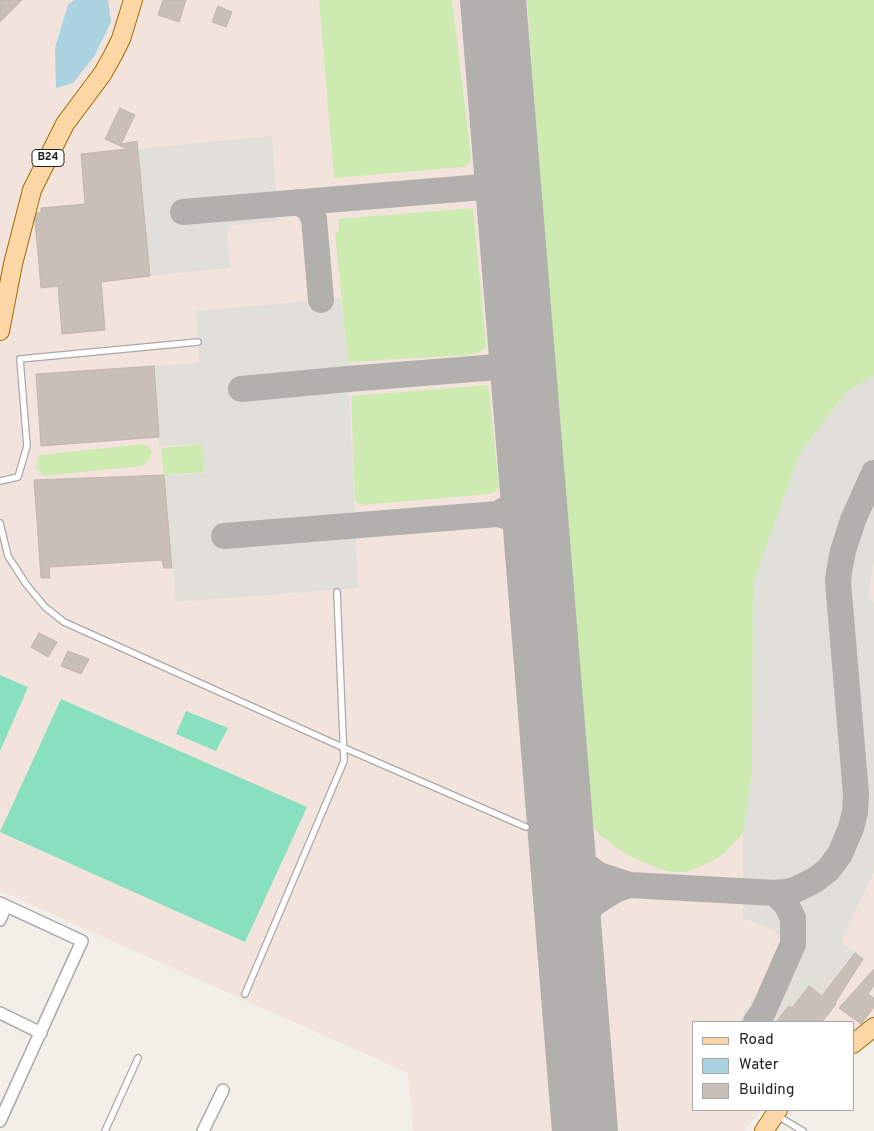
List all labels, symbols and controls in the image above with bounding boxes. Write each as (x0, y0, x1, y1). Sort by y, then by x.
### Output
road number: B24 (32, 150, 64, 167)
legend (692, 1021, 854, 1111)
text: Road (739, 1031, 774, 1050)
text: Water (739, 1056, 778, 1075)
text: Building (739, 1081, 794, 1100)

